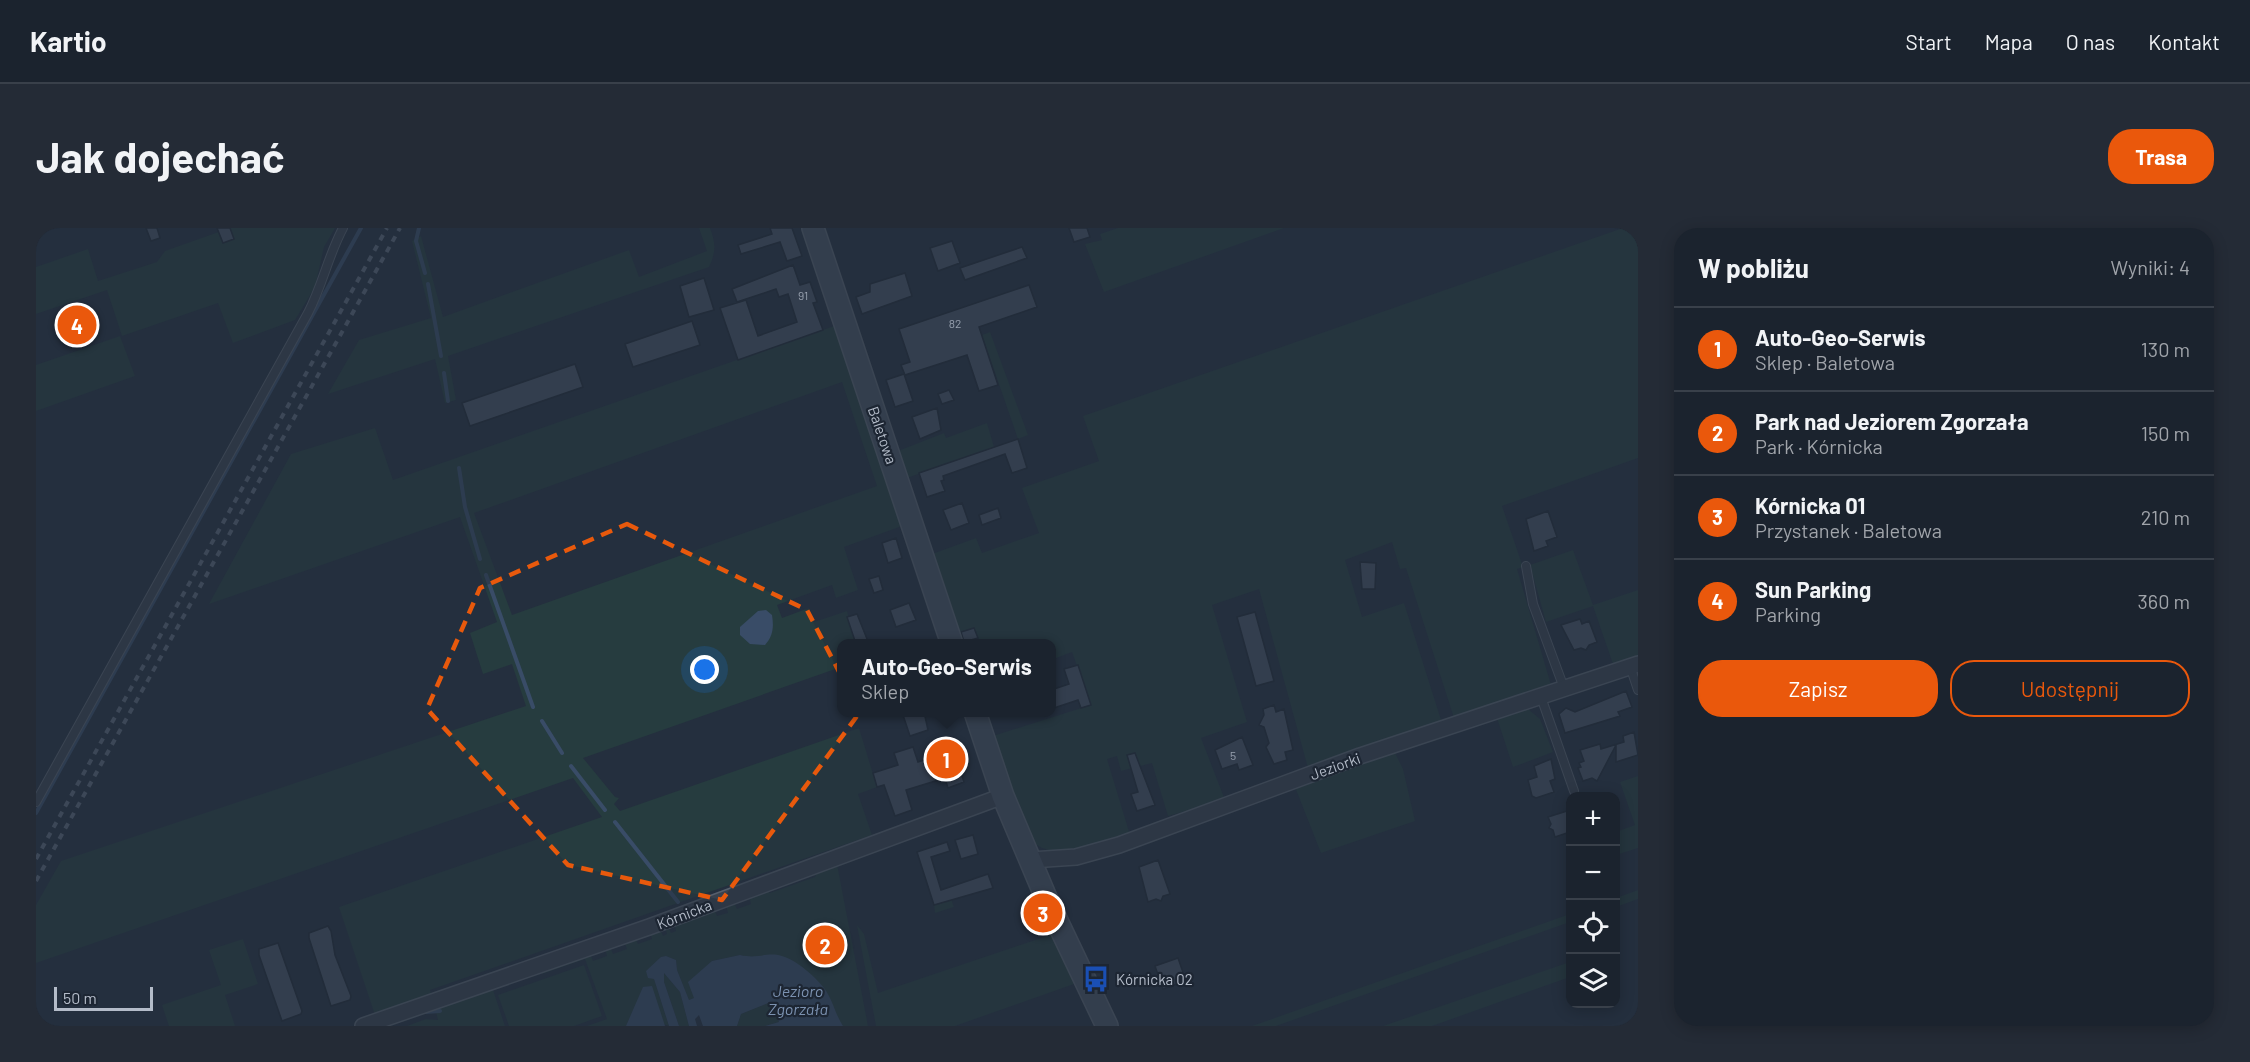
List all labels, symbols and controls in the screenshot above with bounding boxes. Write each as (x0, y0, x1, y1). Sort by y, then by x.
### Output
text: Kartio (30, 24, 107, 58)
text: Start (1905, 29, 1952, 54)
text: Mapa (1985, 29, 2033, 54)
text: O nas (2066, 29, 2115, 54)
text: Kontakt (2148, 29, 2220, 54)
button: Trasa (2108, 129, 2214, 184)
text: Jak dojechać (36, 131, 284, 181)
text: W pobliżu (1698, 252, 1809, 283)
text: Wyniki: 4 (2111, 255, 2190, 279)
house number: 91 (798, 288, 808, 302)
pin: 4 (58, 302, 96, 348)
house number: 82 (949, 316, 961, 330)
text: Auto-Geo-Serwis (1755, 324, 1926, 350)
text: 1 (1714, 337, 1721, 361)
text: 130 m (2141, 337, 2190, 361)
text: Sklep · Baletowa (1755, 350, 1895, 374)
street label: Baletowa (865, 404, 901, 466)
text: Park nad Jeziorem Zgorzała (1755, 408, 2029, 434)
text: 2 (1712, 421, 1723, 445)
text: 150 m (2141, 421, 2190, 445)
text: Park · Kórnicka (1755, 434, 1883, 458)
text: Kórnicka 01 (1755, 492, 1865, 518)
text: 3 (1712, 505, 1723, 529)
text: 210 m (2141, 505, 2190, 529)
text: Przystanek · Baletowa (1755, 518, 1942, 542)
text: Sun Parking (1755, 576, 1871, 602)
text: 4 (1711, 589, 1724, 613)
text: 360 m (2138, 589, 2190, 613)
text: Parking (1755, 602, 1821, 626)
popup (837, 639, 1056, 717)
text: Auto-Geo-Serwis (861, 653, 1032, 679)
your location (690, 655, 719, 684)
button: Zapisz (1698, 660, 1938, 717)
button: Udostępnij (1950, 660, 2190, 717)
text: Sklep (861, 679, 909, 703)
pin: 1 (926, 736, 966, 782)
house number: 5 (1230, 748, 1236, 762)
street label: Jeziorki (1307, 749, 1363, 783)
map controls (1566, 792, 1620, 1008)
button: + (1566, 792, 1620, 846)
button: − (1566, 846, 1620, 900)
pin: 3 (1024, 890, 1062, 936)
street label: Kórnicka (654, 895, 714, 933)
button: locate (1566, 900, 1620, 954)
pin: 2 (806, 922, 844, 968)
button: layers (1566, 954, 1620, 1008)
bus stop icon: Kórnicka 02 (1081, 964, 1111, 994)
place label: Kórnicka 02 (1116, 970, 1193, 988)
water label: Jezioro Zgorzała (768, 981, 828, 1018)
scale bar (54, 984, 153, 1012)
text: 50 m (63, 988, 97, 1007)

